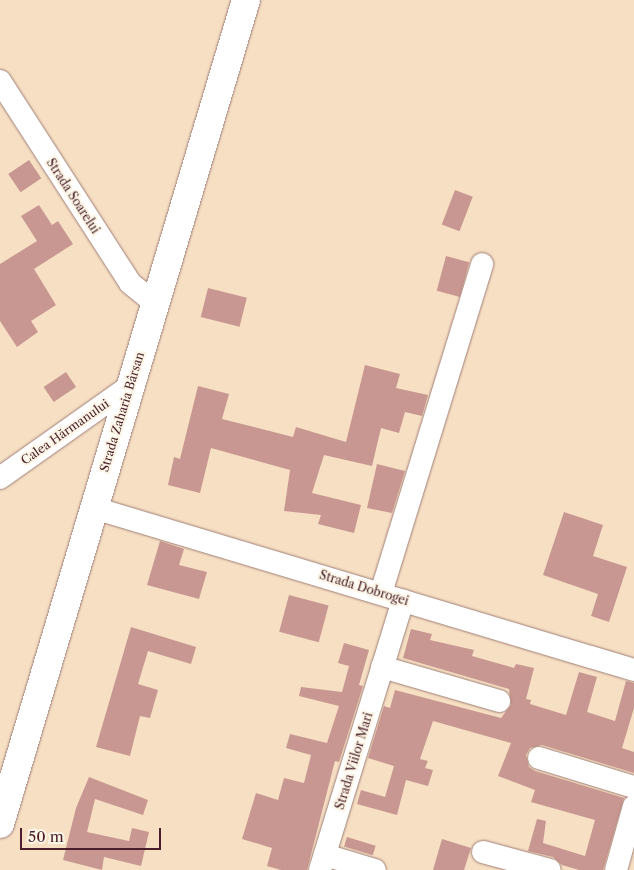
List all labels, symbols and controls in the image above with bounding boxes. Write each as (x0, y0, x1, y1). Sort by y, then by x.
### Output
street label: Strada Soarelui (43, 156, 103, 236)
street label: Strada Zaharia Bârsan (97, 350, 147, 474)
street label: Calea Hărmanului (18, 396, 112, 468)
street label: Strada Dobrogei (318, 568, 410, 608)
street label: Strada Viilor Mari (332, 710, 376, 812)
scale bar (22, 818, 164, 850)
text: 50 m (28, 827, 64, 846)

